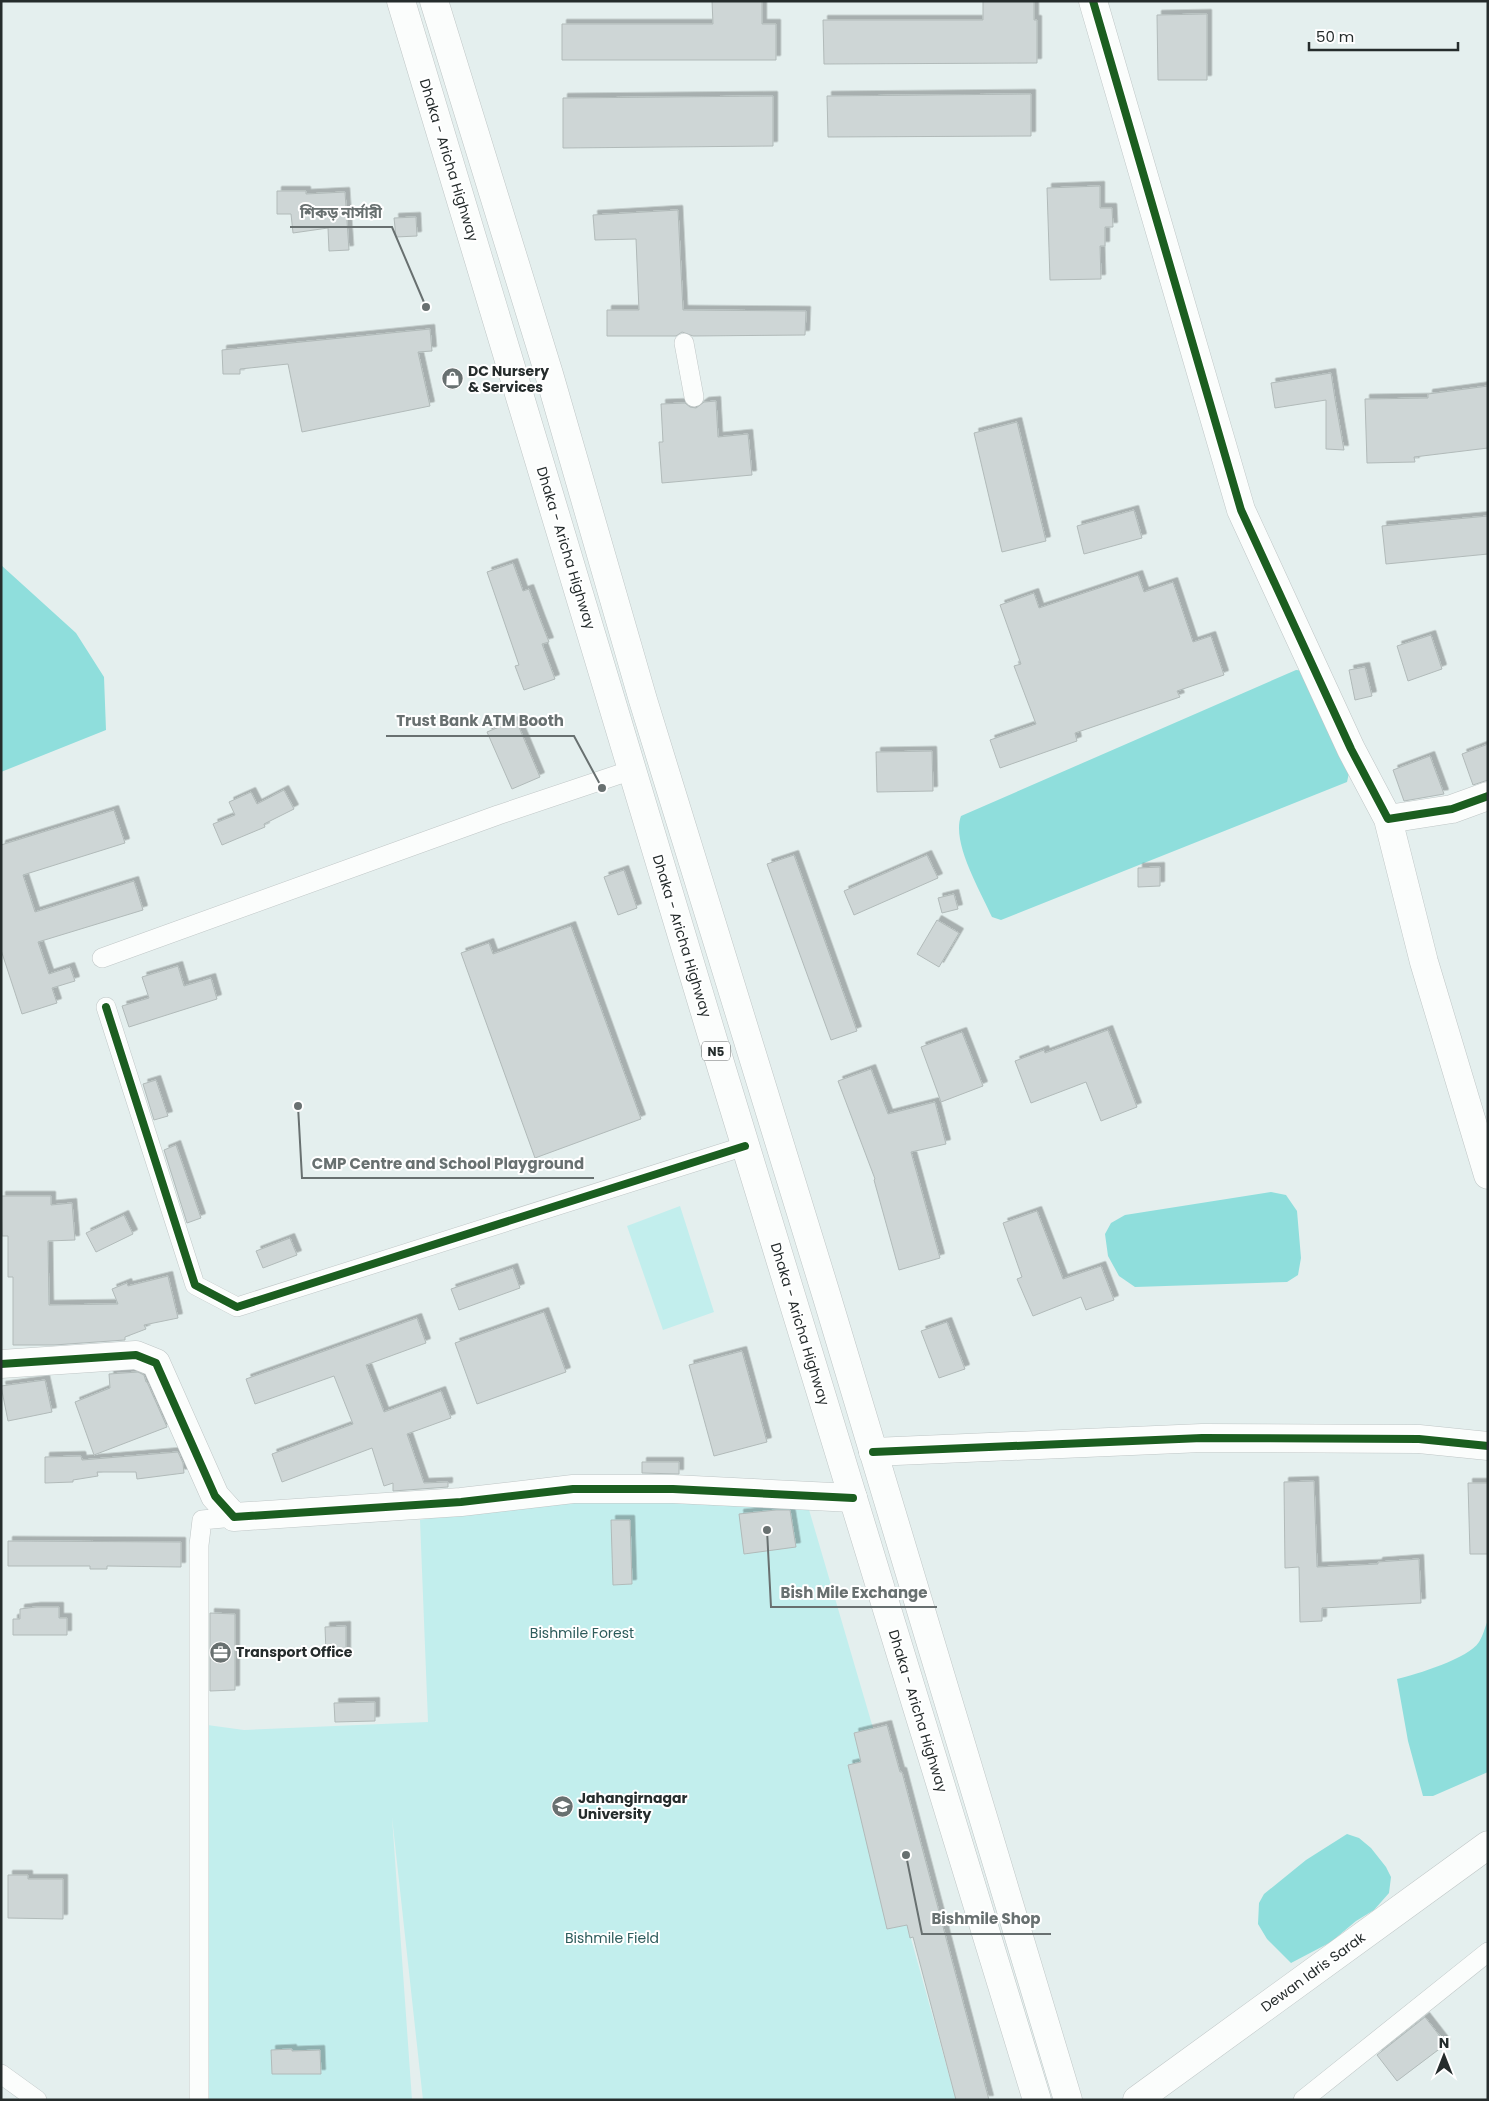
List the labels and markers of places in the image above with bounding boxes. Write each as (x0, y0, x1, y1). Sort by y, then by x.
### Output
callout: শিকড় নার্সারী (290, 197, 392, 227)
place label: DC Nursery & Services (468, 361, 549, 397)
shop icon: DC Nursery & Services (440, 367, 464, 391)
callout: Trust Bank ATM Booth (386, 706, 574, 736)
callout: CMP Centre and School Playground (302, 1148, 594, 1178)
callout: Bish Mile Exchange (771, 1577, 937, 1607)
office icon: Transport Office (208, 1640, 232, 1664)
place label: Transport Office (236, 1642, 353, 1662)
place label: Jahangirnagar University (578, 1788, 688, 1824)
school or university icon: Jahangirnagar University (550, 1794, 574, 1818)
callout: Bishmile Shop (922, 1904, 1051, 1934)

